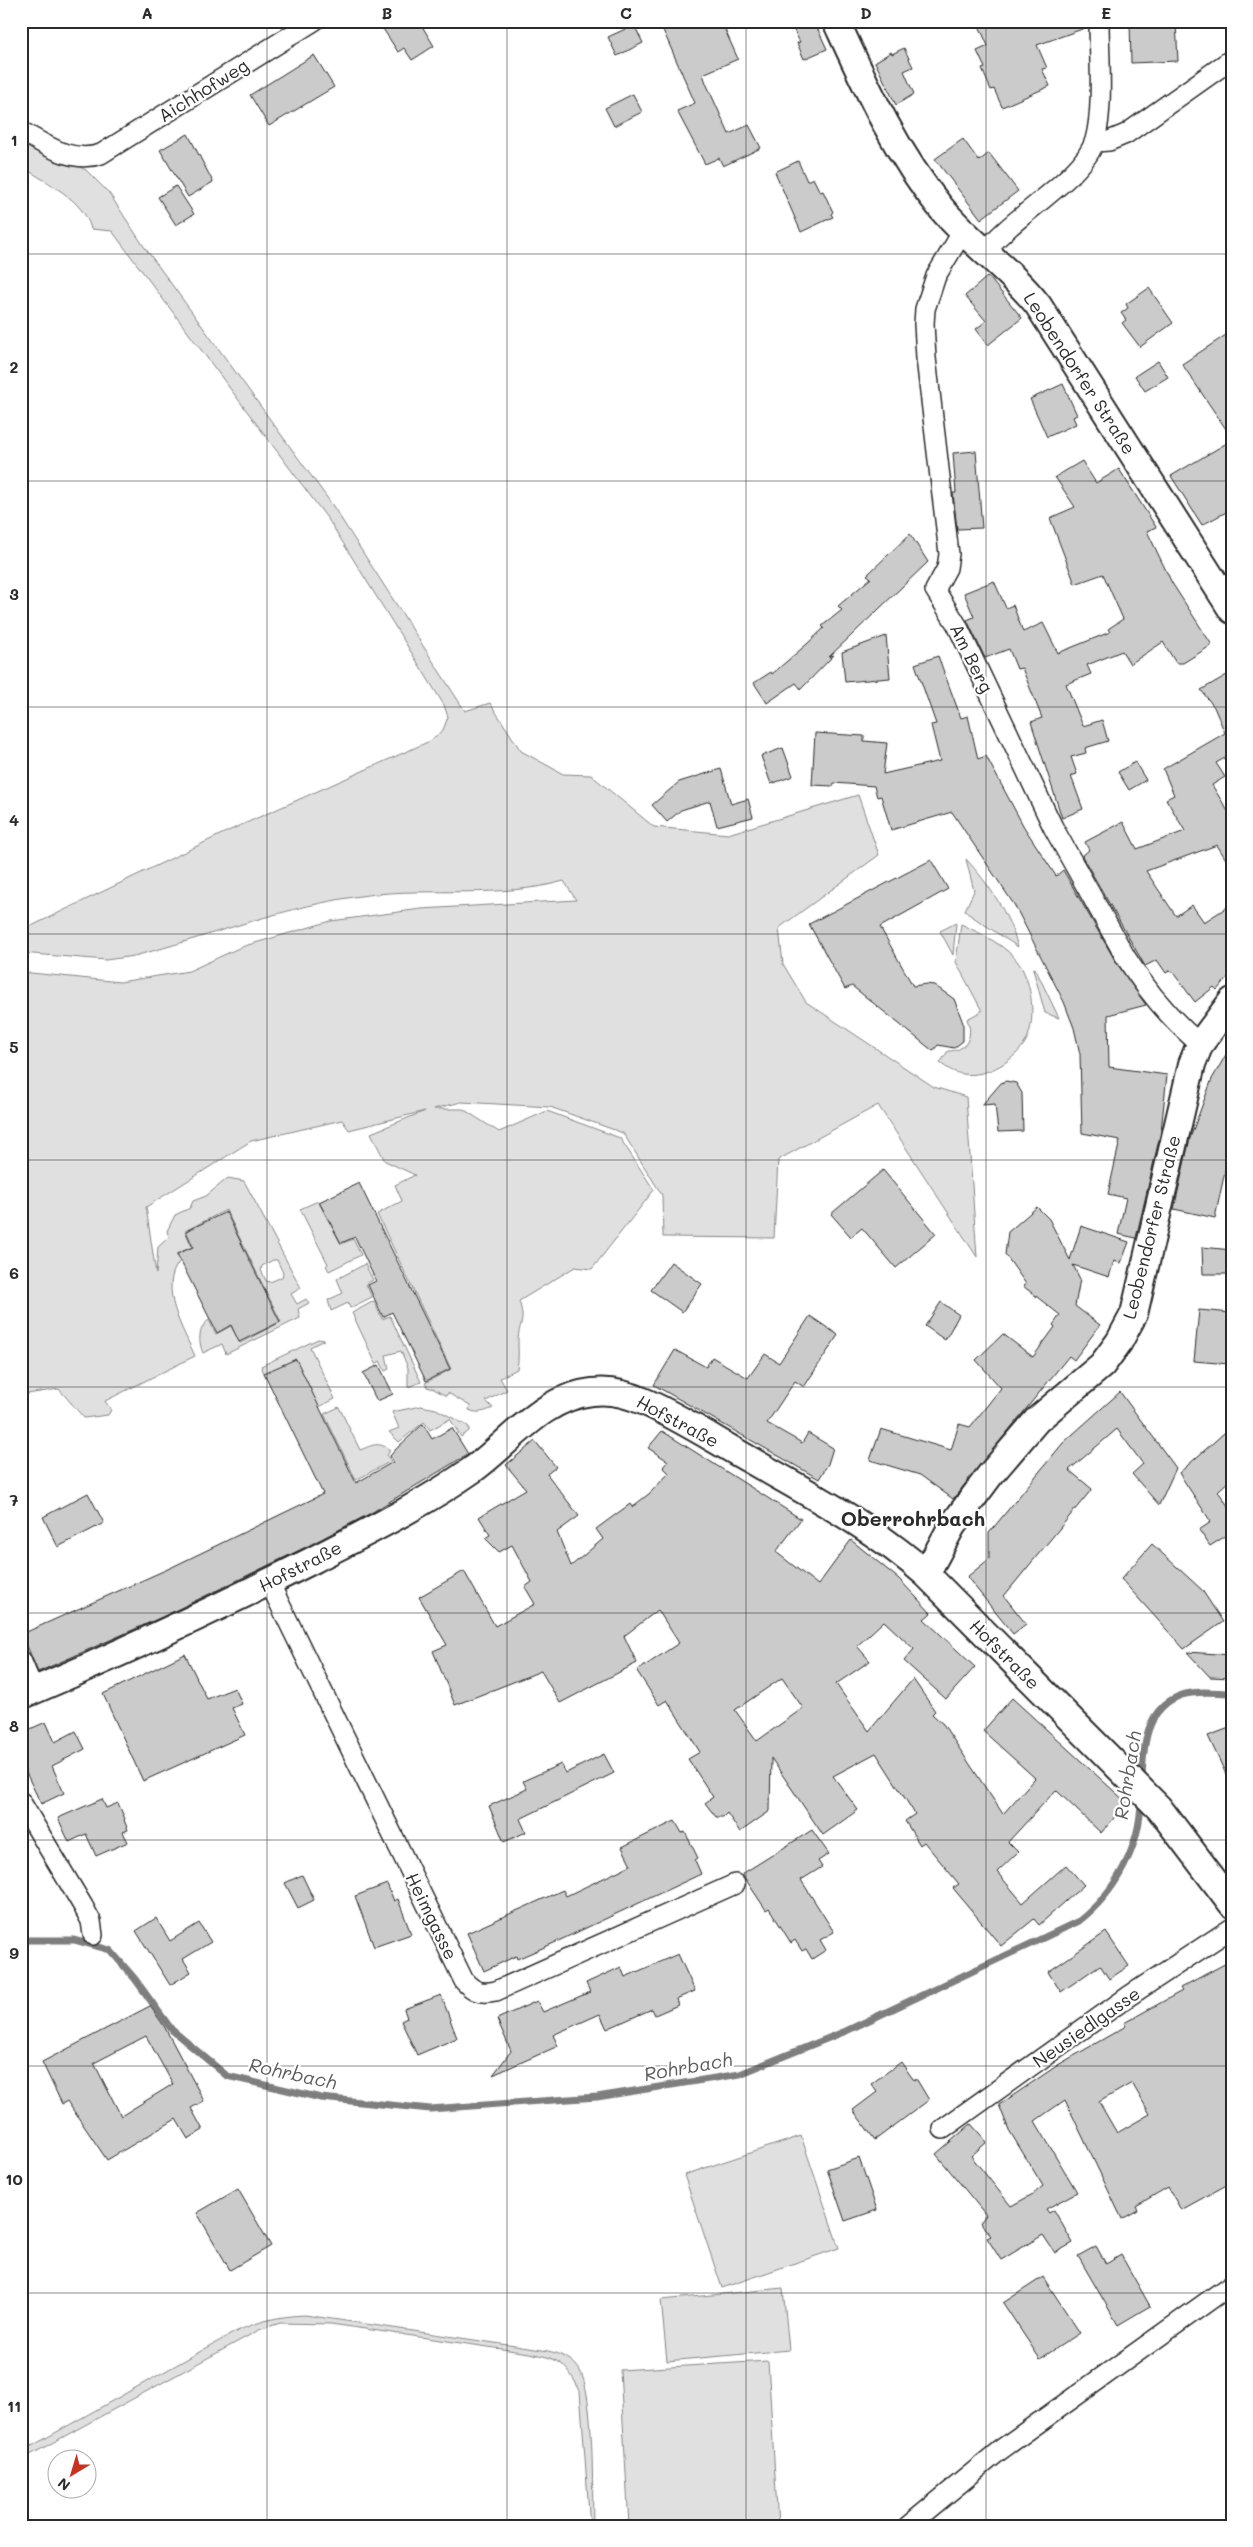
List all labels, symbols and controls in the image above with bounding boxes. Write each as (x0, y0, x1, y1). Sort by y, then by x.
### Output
text: A (141, 2, 153, 23)
text: B (382, 2, 392, 23)
text: C (620, 2, 632, 23)
text: D (860, 2, 872, 23)
text: E (1101, 2, 1111, 23)
street label: Aichhofweg (153, 53, 253, 127)
text: 1 (10, 129, 18, 150)
street label: Leobendorfer Straße (1019, 287, 1141, 459)
text: 2 (10, 356, 19, 377)
text: 3 (9, 583, 19, 604)
street label: Am Berg (945, 619, 999, 697)
text: 4 (9, 809, 19, 830)
text: 5 (9, 1036, 19, 1057)
street label: Leobendorfer Straße (1117, 1133, 1185, 1321)
text: 6 (9, 1262, 19, 1283)
street label: Hofstraße (633, 1389, 723, 1453)
text: 7 (10, 1489, 19, 1510)
district label: Oberrohrbach (841, 1505, 985, 1531)
street label: Hofstraße (254, 1535, 346, 1597)
street label: Hofstraße (965, 1614, 1045, 1694)
text: 8 (9, 1715, 19, 1736)
water label: Rohrbach (1108, 1729, 1146, 1821)
street label: Heimgasse (401, 1868, 463, 1964)
text: 9 (9, 1942, 19, 1963)
street label: Neusiedlgasse (1028, 1981, 1144, 2073)
water label: Rohrbach (642, 2046, 734, 2086)
water label: Rohrbach (247, 2051, 339, 2095)
text: 10 (5, 2168, 23, 2189)
text: 11 (7, 2395, 21, 2416)
north arrow (48, 2450, 98, 2500)
text: N (54, 2474, 74, 2495)

